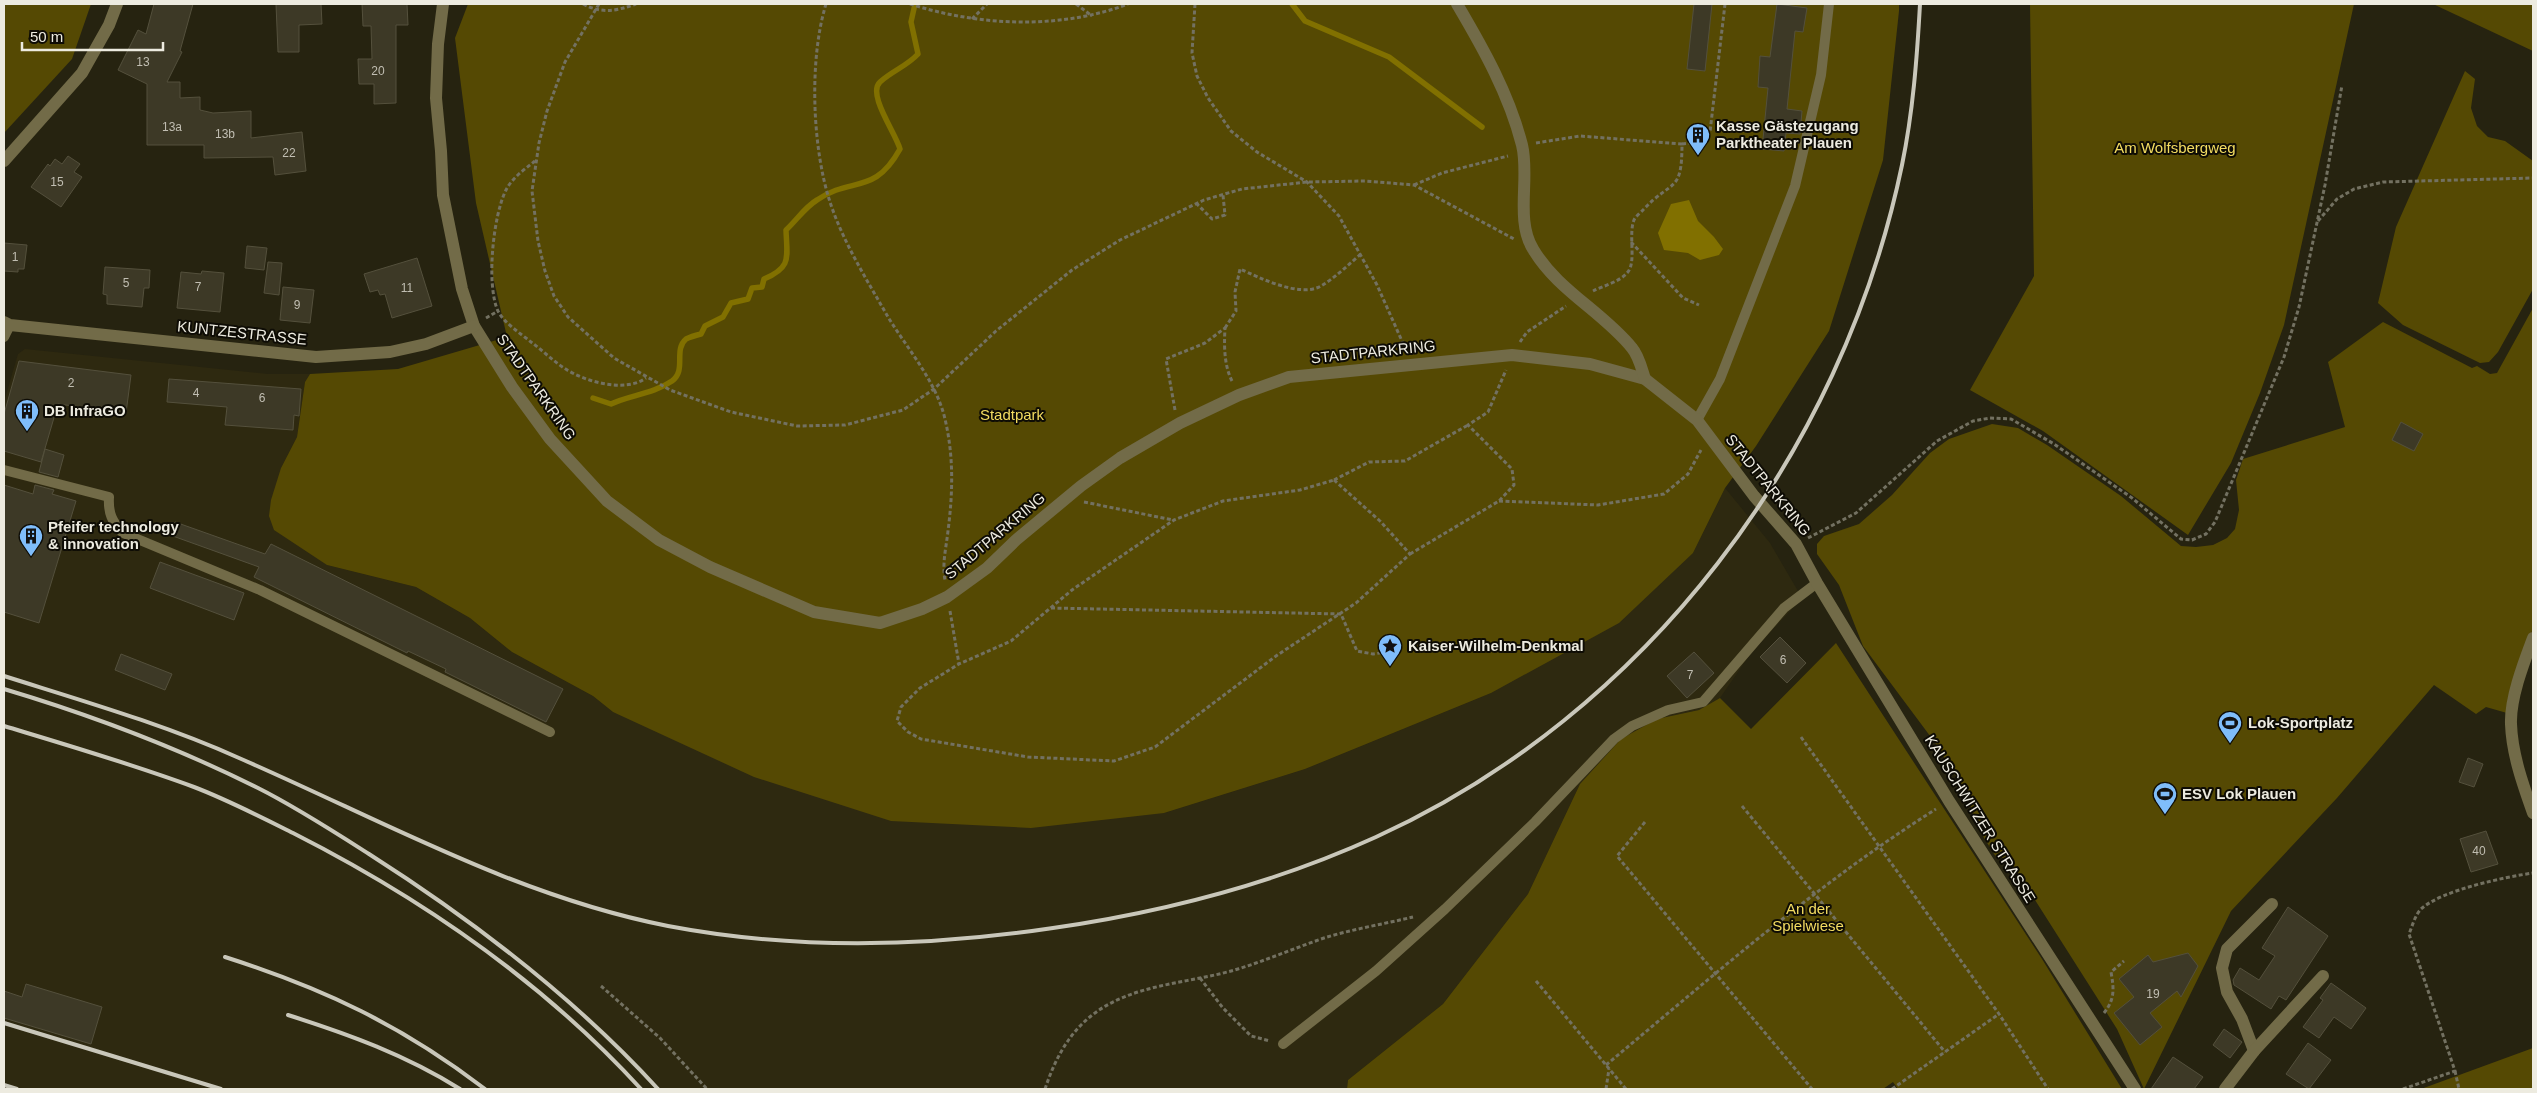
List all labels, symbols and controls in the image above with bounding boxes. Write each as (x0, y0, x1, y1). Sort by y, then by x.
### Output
scale bar (22, 20, 164, 52)
text: 50 m (30, 28, 63, 45)
house number: 13 (136, 55, 150, 69)
house number: 20 (371, 64, 385, 78)
place label: Kasse Gästezugang Parktheater Plauen (1716, 117, 1859, 151)
house number: 13a (162, 120, 182, 134)
building icon: Kasse Gästezugang Parktheater Plauen (1685, 122, 1711, 156)
house number: 13b (215, 127, 235, 141)
park label: Am Wolfsbergweg (2114, 139, 2236, 156)
house number: 22 (282, 146, 296, 160)
house number: 15 (50, 175, 64, 189)
house number: 1 (12, 250, 19, 264)
house number: 5 (123, 276, 130, 290)
house number: 7 (195, 280, 202, 294)
house number: 11 (401, 281, 414, 295)
house number: 9 (294, 298, 301, 312)
street label: KUNTZESTRASSE (177, 317, 308, 348)
street label: STADTPARKRING (494, 331, 579, 443)
street label: STADTPARKRING (1310, 337, 1436, 367)
house number: 2 (68, 376, 75, 390)
house number: 4 (193, 386, 200, 400)
house number: 6 (259, 391, 266, 405)
building icon: DB InfraGO (14, 398, 40, 432)
place label: DB InfraGO (44, 402, 126, 419)
park label: Stadtpark (980, 406, 1045, 423)
street label: STADTPARKRING (1722, 431, 1814, 539)
street label: STADTPARKRING (941, 489, 1048, 582)
place label: Pfeifer technology & innovation (48, 518, 180, 552)
building icon: Pfeifer technology & innovation (18, 523, 44, 557)
place icon: Kaiser-Wilhelm-Denkmal (1377, 633, 1403, 667)
place label: Kaiser-Wilhelm-Denkmal (1408, 637, 1584, 654)
house number: 6 (1780, 653, 1787, 667)
house number: 7 (1687, 668, 1694, 682)
sports icon: Lok-Sportplatz (2217, 710, 2243, 744)
place label: Lok-Sportplatz (2248, 714, 2353, 731)
street label: KAUSCHWITZER STRASSE (1922, 732, 2039, 906)
sports icon: ESV Lok Plauen (2152, 781, 2178, 815)
place label: ESV Lok Plauen (2182, 785, 2296, 802)
house number: 40 (2472, 844, 2486, 858)
park label: An der Spielwiese (1772, 900, 1844, 934)
house number: 19 (2146, 987, 2160, 1001)

